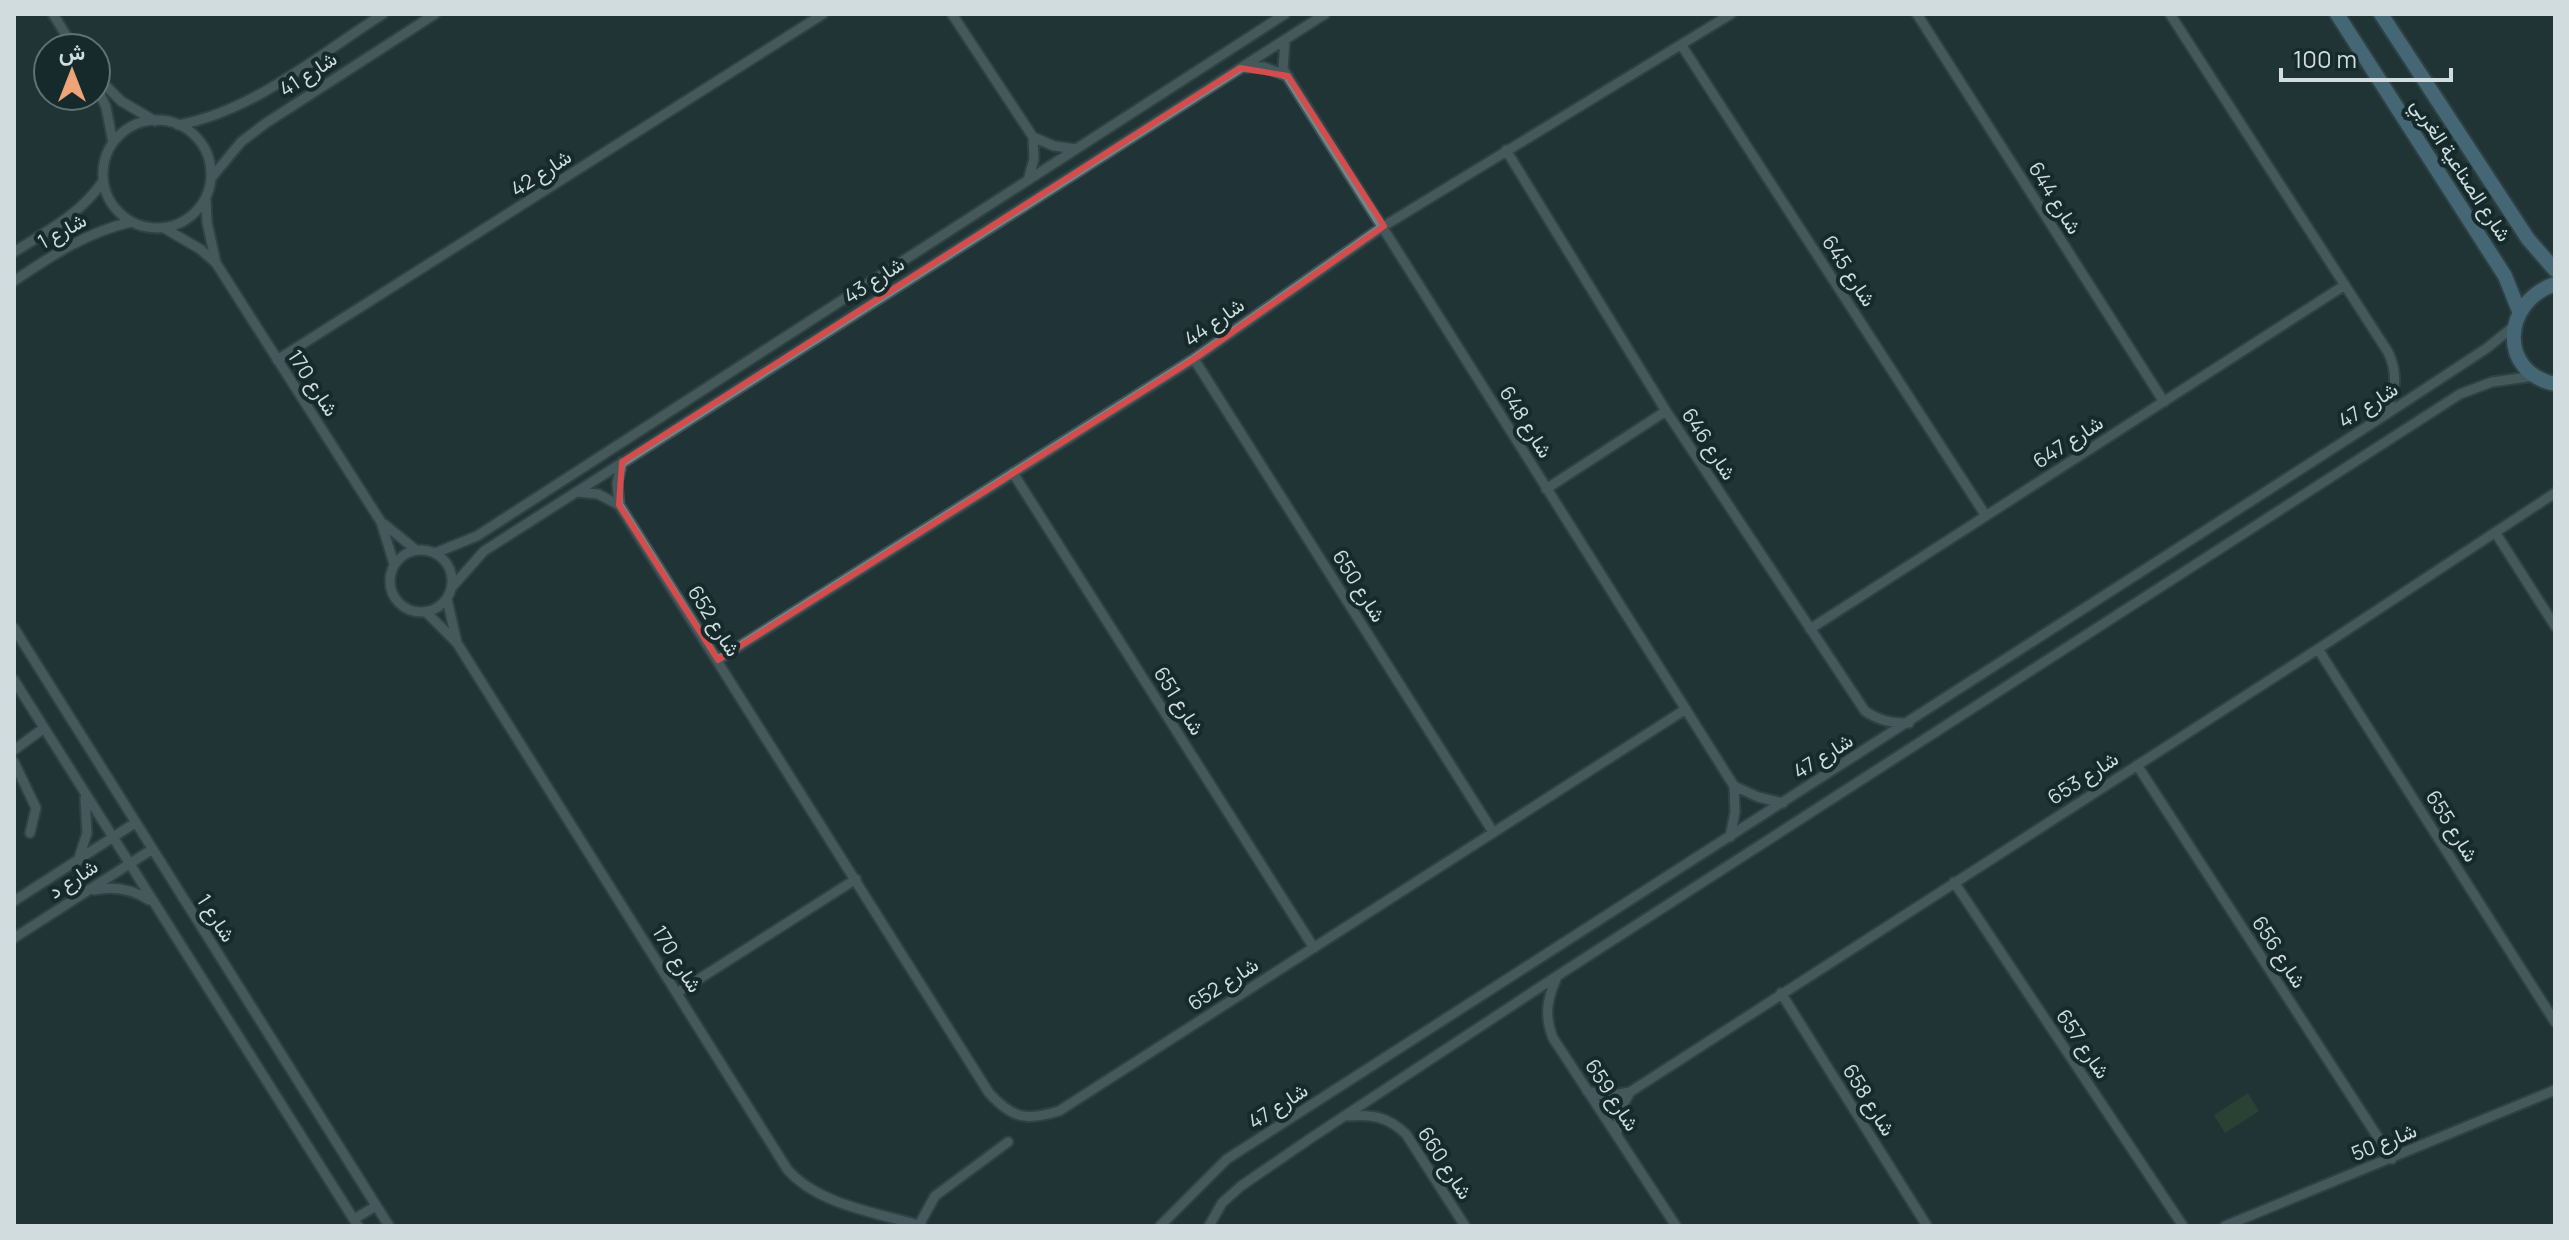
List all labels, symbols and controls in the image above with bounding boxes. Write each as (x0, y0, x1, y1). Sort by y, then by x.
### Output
north arrow (32, 32, 112, 112)
scale bar (2281, 32, 2451, 82)
text: ش (59, 37, 85, 67)
text: 100 m (2293, 42, 2357, 75)
street label: شارع 41 (274, 45, 342, 103)
street label: شارع الصناعية الغربي (2402, 93, 2518, 249)
street label: شارع 42 (505, 143, 577, 203)
street label: شارع 644 (2022, 156, 2088, 240)
street label: شارع 1 (32, 206, 92, 256)
street label: شارع 645 (1815, 230, 1883, 312)
street label: شارع 43 (838, 250, 910, 310)
street label: شارع 44 (1178, 291, 1250, 353)
street label: شارع 170 (281, 344, 345, 422)
street label: شارع 47 (2333, 375, 2403, 435)
street label: شارع 648 (1493, 381, 1559, 463)
street label: شارع 646 (1675, 402, 1743, 486)
street label: شارع 647 (2027, 409, 2109, 475)
street label: شارع 650 (1326, 544, 1392, 628)
street label: شارع 652 (681, 580, 747, 662)
street label: شارع 651 (1147, 661, 1211, 741)
street label: شارع 47 (1788, 727, 1858, 785)
street label: شارع 653 (2042, 745, 2124, 811)
street label: شارع 655 (2419, 785, 2485, 867)
street label: شارع د (43, 853, 103, 905)
street label: شارع 1 (190, 889, 242, 947)
street label: شارع 656 (2245, 911, 2313, 993)
street label: شارع 170 (645, 920, 709, 998)
street label: شارع 652 (1182, 951, 1264, 1017)
street label: شارع 657 (2050, 1004, 2116, 1084)
street label: شارع 659 (1578, 1054, 1646, 1136)
street label: شارع 658 (1836, 1059, 1902, 1141)
street label: شارع 47 (1243, 1076, 1313, 1136)
street label: شارع 50 (2347, 1116, 2421, 1168)
street label: شارع 660 (1411, 1121, 1479, 1205)

